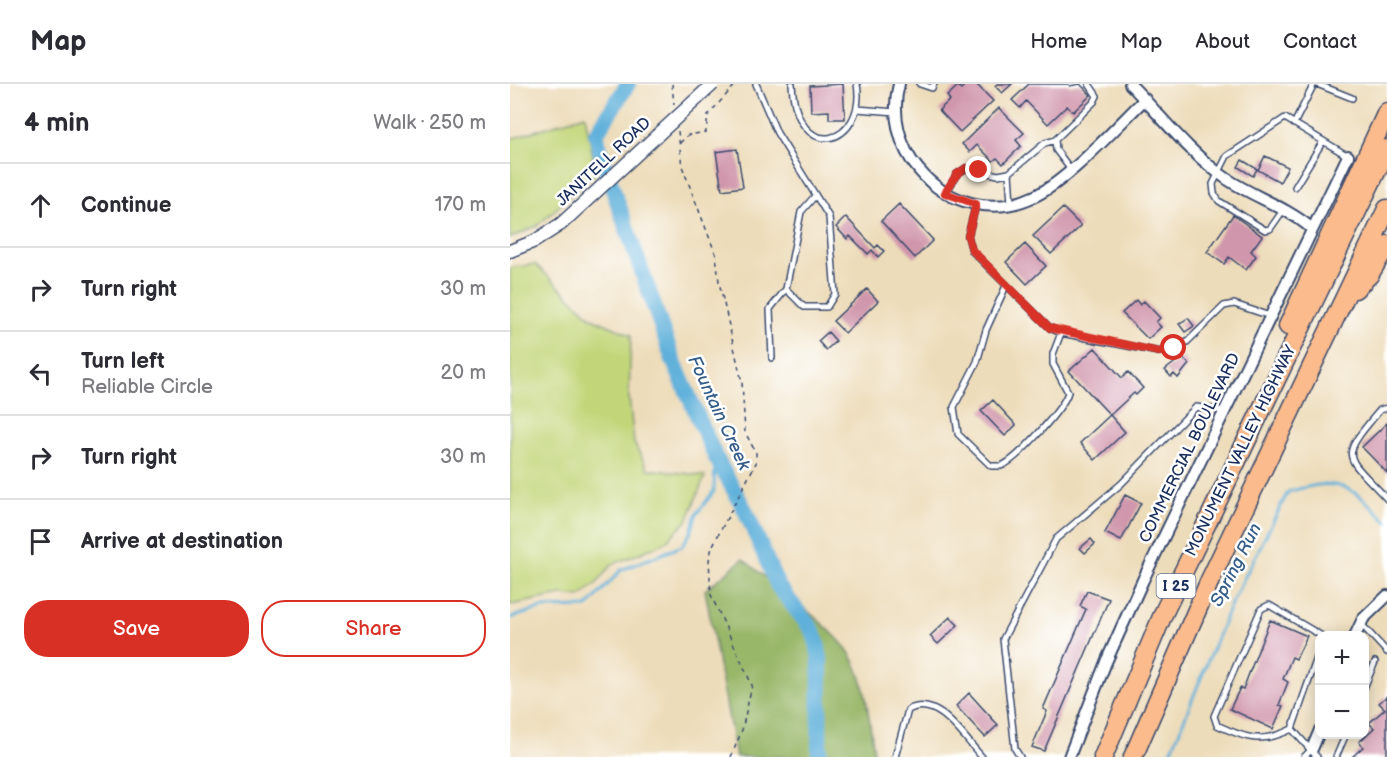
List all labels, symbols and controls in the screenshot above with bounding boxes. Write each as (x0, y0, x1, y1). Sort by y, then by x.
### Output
text: Map (30, 25, 86, 58)
text: Home (1030, 29, 1087, 54)
text: Map (1120, 29, 1162, 54)
text: About (1195, 29, 1250, 54)
text: Contact (1283, 29, 1357, 54)
text: 4 min (24, 108, 89, 139)
text: Walk · 250 m (373, 111, 486, 135)
street label: JANITELL ROAD (553, 114, 655, 210)
route end (965, 156, 991, 182)
icon: ahead (24, 189, 57, 222)
text: Continue (81, 192, 171, 219)
text: 170 m (435, 193, 486, 217)
icon: right (24, 273, 57, 306)
text: Turn right (81, 276, 177, 303)
text: 30 m (440, 277, 486, 301)
route start (1160, 334, 1186, 360)
street label: MONUMENT VALLEY HIGHWAY (1182, 342, 1301, 559)
text: Turn left (81, 348, 165, 375)
street label: COMMERCIAL BOULEVARD (1136, 350, 1244, 546)
water label: Fountain Creek (683, 352, 755, 475)
icon: left (24, 357, 57, 390)
text: 20 m (441, 361, 486, 385)
text: Reliable Circle (81, 375, 213, 399)
icon: right (24, 441, 57, 474)
text: Turn right (81, 444, 177, 471)
text: 30 m (440, 445, 486, 469)
water label: Spring Run (1206, 520, 1266, 610)
icon: arrive (24, 525, 57, 558)
text: Arrive at destination (81, 528, 283, 555)
road number: I 25 (1156, 574, 1196, 598)
button: Save (24, 600, 249, 657)
button: Share (261, 600, 486, 657)
map controls (1315, 631, 1369, 739)
button: + (1315, 631, 1369, 685)
button: − (1315, 685, 1369, 739)

